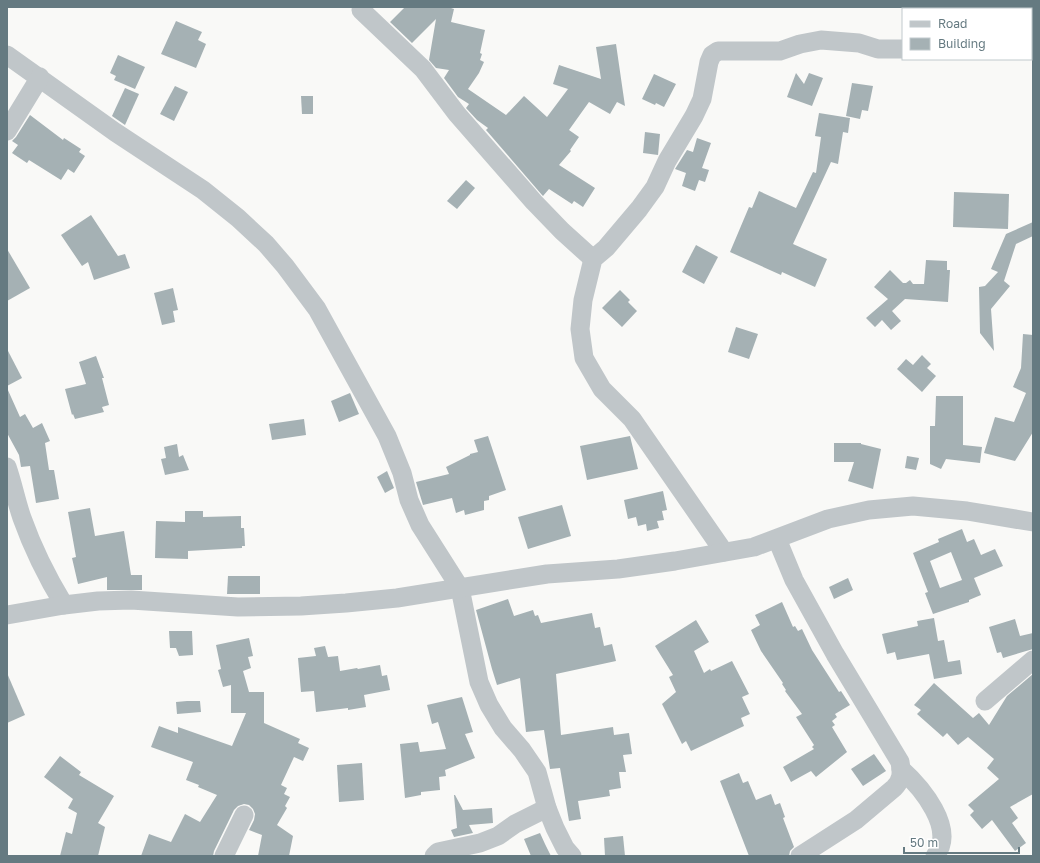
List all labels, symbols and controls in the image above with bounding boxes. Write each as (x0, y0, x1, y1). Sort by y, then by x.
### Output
legend (902, 8, 1032, 60)
text: Road (938, 16, 967, 31)
text: Building (938, 36, 986, 51)
scale bar (904, 829, 1019, 855)
text: 50 m (910, 835, 938, 850)

